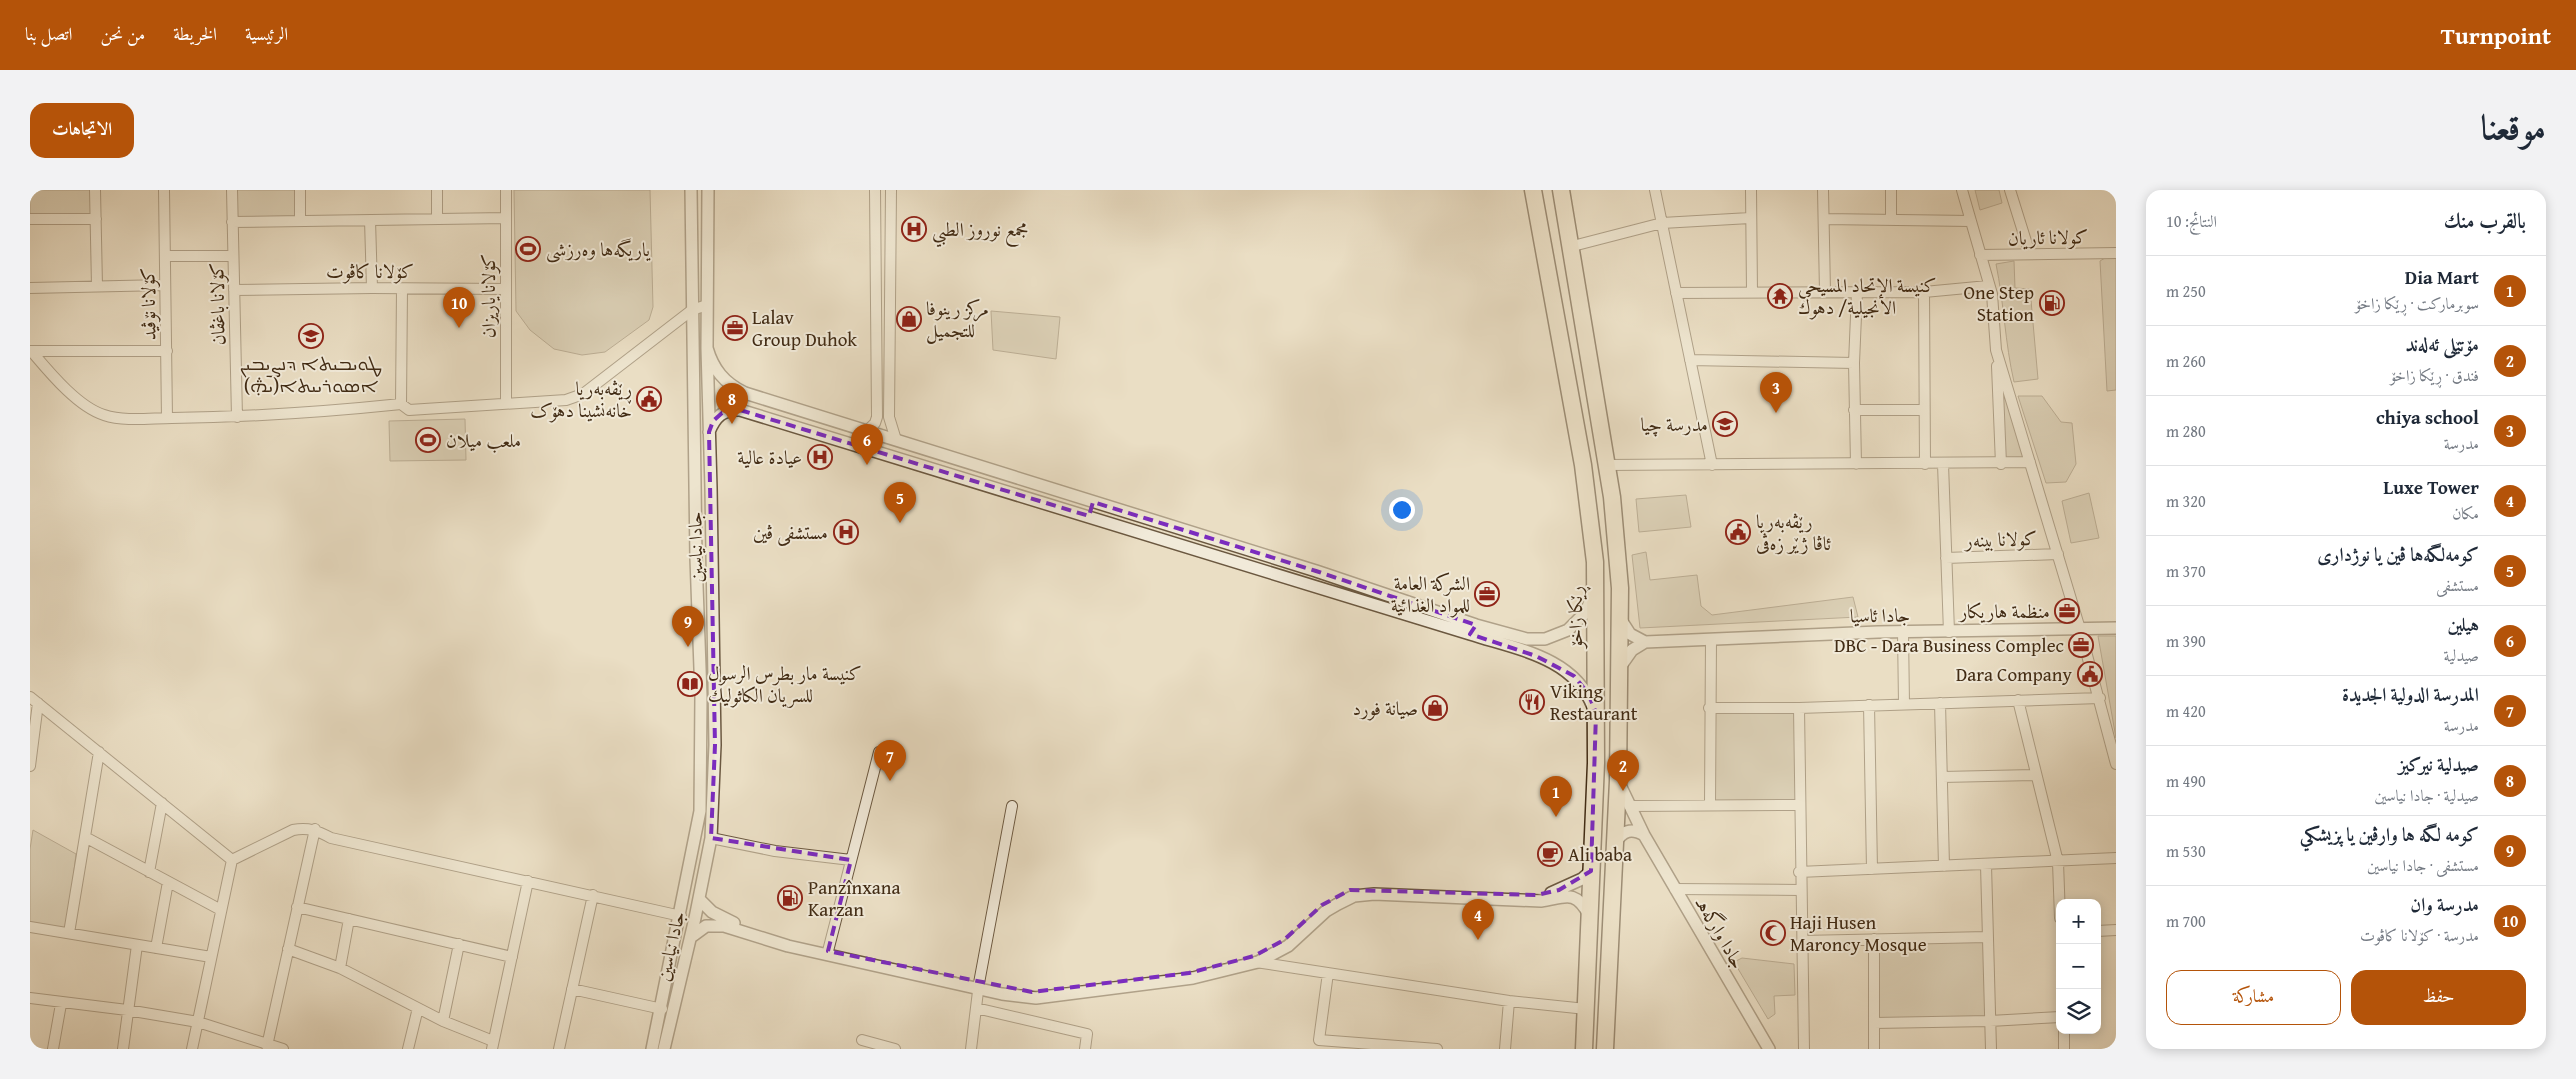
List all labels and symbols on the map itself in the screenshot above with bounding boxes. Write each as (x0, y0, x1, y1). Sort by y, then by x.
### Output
place label: مجمع نوروز الطبي (932, 215, 1029, 248)
hospital icon: مجمع نوروز الطبي (901, 216, 927, 242)
street label: كولانا ئاريان (2008, 222, 2088, 252)
place label: ياريگەها وەرزشی (546, 235, 651, 263)
sports icon: ياريگەها وەرزشی (515, 236, 541, 262)
street label: کۆلانا یاریزان (474, 254, 502, 338)
street label: کۆلانا کاڤوت (326, 257, 414, 285)
street label: کۆلانا باغڤان (202, 262, 232, 346)
street label: کۆلانا نۆڤید (133, 267, 163, 341)
place label: كنيسة الإتحاد المسيحي الانجيلية/ دهوك (1798, 271, 1937, 321)
place label: One Step Station (1964, 278, 2034, 328)
temple icon: كنيسة الإتحاد المسيحي الانجيلية/ دهوك (1767, 283, 1793, 309)
pin: 10 (443, 287, 475, 328)
fuel station icon: One Step Station (2039, 290, 2065, 316)
place label: مركز رينوفا للتجميل (926, 294, 989, 344)
place label: Lalav Group Duhok (752, 303, 857, 353)
shop icon: مركز رينوفا للتجميل (896, 306, 922, 332)
office icon: Lalav Group Duhok (722, 315, 748, 341)
school or university icon: ܛܘܝܒܝܬܐ ܕܢܨܝܒܝܢ ܐܣܘܪܝܝܬܐ(ܞ) (298, 323, 324, 349)
place label: ܛܘܝܒܝܬܐ ܕܢܨܝܒܝܢ ܐܣܘܪܝܝܬܐ(ܞ) (240, 349, 382, 399)
pin: 3 (1760, 372, 1792, 413)
place label: ڕێڤه‌به‌ریا خانەنشينا دهۆک (530, 374, 632, 424)
pin: 8 (716, 383, 748, 424)
public building icon: ڕێڤه‌به‌ریا خانەنشينا دهۆک (636, 386, 662, 412)
place label: مدرسة چيا (1640, 410, 1708, 438)
school or university icon: مدرسة چيا (1712, 411, 1738, 437)
pin: 6 (851, 424, 883, 465)
place label: ملعب ميلان (446, 426, 521, 454)
sports icon: ملعب ميلان (415, 427, 441, 453)
place label: عيادة عالية (737, 443, 802, 471)
hospital icon: عيادة عالية (807, 444, 833, 470)
pin: 5 (884, 482, 916, 523)
your location (1389, 497, 1415, 523)
place label: رێڤەبەریا ئاڤا ژێر زەڤی (1756, 507, 1831, 557)
street label: جادا نیاسین (680, 511, 710, 583)
place label: مستشفى ڤين (753, 518, 828, 546)
hospital icon: مستشفى ڤين (833, 519, 859, 545)
public building icon: رێڤەبەریا ئاڤا ژێر زەڤی (1725, 519, 1751, 545)
street label: كولانا بینه‌ر (1963, 524, 2037, 554)
place label: الشركة العامة للمواد الغذائية (1391, 569, 1470, 619)
office icon: الشركة العامة للمواد الغذائية (1474, 581, 1500, 607)
street label: ڕێکا زاخۆ (1561, 586, 1591, 650)
place label: منظمة هاريكار (1958, 597, 2050, 625)
office icon: منظمة هاريكار (2054, 598, 2080, 624)
street label: جادا ئاسيا (1850, 600, 1910, 630)
pin: 9 (672, 606, 704, 647)
place label: DBC - Dara Business Complec (1834, 631, 2064, 659)
office icon: DBC - Dara Business Complec (2068, 632, 2094, 658)
place label: كنيسة مار بطرس الرسول للسريان الكاثوليك (708, 659, 862, 709)
place label: Dara Company (1956, 660, 2073, 688)
public building icon: Dara Company (2077, 661, 2103, 687)
library icon: كنيسة مار بطرس الرسول للسريان الكاثوليك (677, 671, 703, 697)
place label: Viking Restaurant (1550, 677, 1638, 727)
restaurant icon: Viking Restaurant (1519, 689, 1545, 715)
place label: صيانة فورد (1352, 694, 1418, 722)
shop icon: صيانة فورد (1422, 695, 1448, 721)
pin: 7 (874, 740, 906, 781)
pin: 2 (1607, 750, 1639, 791)
pin: 1 (1540, 776, 1572, 817)
place label: Ali baba (1568, 840, 1632, 868)
cafe icon: Ali baba (1537, 841, 1563, 867)
place label: Panzînxana Karzan (808, 873, 901, 923)
fuel station icon: Panzînxana Karzan (777, 885, 803, 911)
street label: جادا وارگه‌هـ (1689, 891, 1753, 974)
pin: 4 (1462, 899, 1494, 940)
street label: جادا نیاسین (648, 908, 692, 984)
place label: Haji Husen Maroncy Mosque (1790, 908, 1927, 958)
mosque icon: Haji Husen Maroncy Mosque (1760, 920, 1786, 946)

